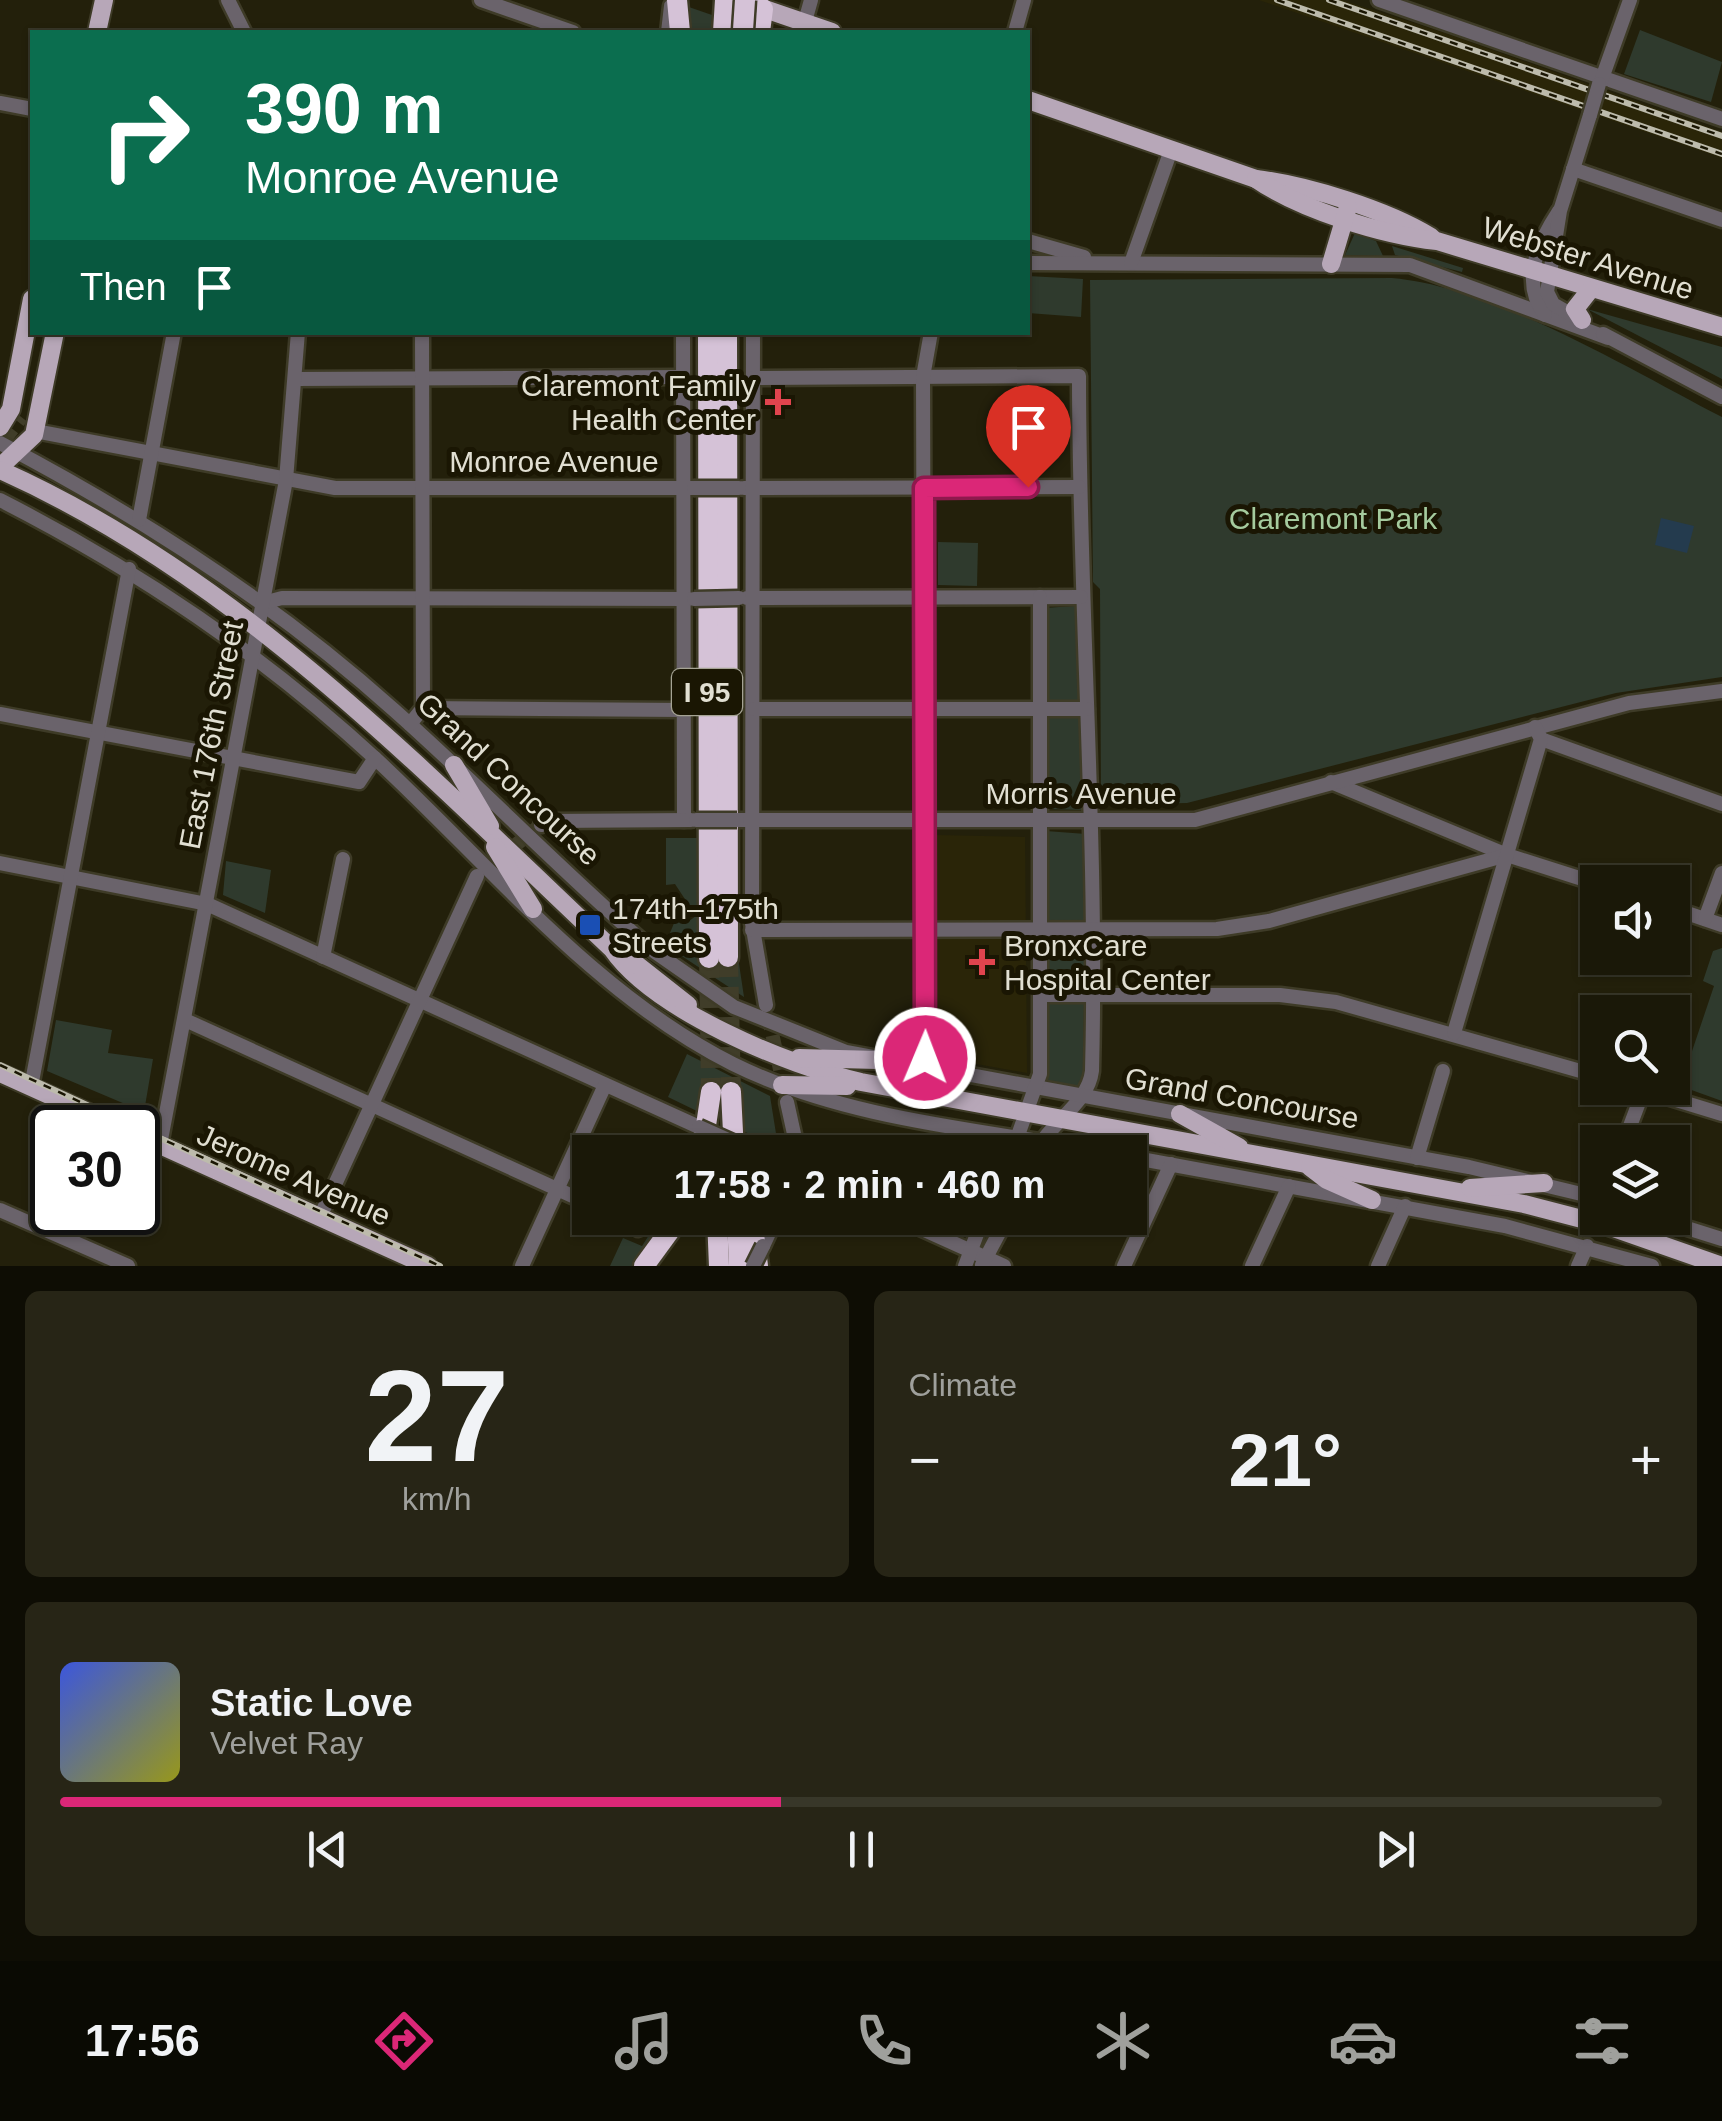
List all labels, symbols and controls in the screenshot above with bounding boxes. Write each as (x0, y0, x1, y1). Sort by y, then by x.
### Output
icon: right (80, 70, 210, 200)
text: 390 m (245, 70, 443, 148)
text: Monroe Avenue (245, 152, 559, 203)
street label: Webster Avenue (1478, 210, 1698, 306)
icon: arrive (187, 260, 242, 315)
text: Then (80, 266, 167, 308)
place label: Claremont Family Health Center (521, 369, 756, 436)
pin (986, 385, 1071, 488)
marker: Claremont Family Health Center (765, 389, 791, 415)
icon: arrive (1001, 400, 1056, 455)
street label: Monroe Avenue (449, 445, 659, 478)
park label: Claremont Park (1229, 502, 1438, 535)
street label: East 176th Street (173, 617, 249, 852)
road number: I 95 (672, 669, 742, 715)
street label: Grand Concourse (411, 686, 607, 872)
street label: Morris Avenue (985, 777, 1177, 810)
map controls (1580, 865, 1690, 1235)
button: sound (1580, 865, 1690, 975)
place label: 174th–175th Streets (612, 892, 779, 959)
marker: 174th–175th Streets (577, 912, 603, 938)
place label: BronxCare Hospital Center (1004, 929, 1211, 996)
marker: BronxCare Hospital Center (969, 949, 995, 975)
button: search (1580, 995, 1690, 1105)
position arrow (873, 1006, 977, 1110)
street label: Grand Concourse (1123, 1061, 1361, 1135)
speed limit sign: 30 (30, 1105, 160, 1235)
street label: Jerome Avenue (192, 1118, 396, 1232)
button: layers (1580, 1125, 1690, 1235)
text: 17:58 · 2 min · 460 m (674, 1164, 1045, 1206)
text: 27 (364, 1343, 509, 1489)
text: Climate (909, 1367, 1017, 1403)
text: 21° (1229, 1418, 1342, 1502)
text: − (909, 1429, 941, 1491)
text: + (1630, 1429, 1662, 1491)
text: km/h (402, 1481, 471, 1517)
text: Static Love (210, 1682, 413, 1724)
text: Velvet Ray (210, 1725, 363, 1761)
icon: previous (300, 1822, 355, 1877)
icon: pause (834, 1822, 889, 1877)
icon: next (1368, 1822, 1423, 1877)
icon: directions (369, 2006, 439, 2076)
icon: music (609, 2006, 679, 2076)
icon: phone (849, 2006, 919, 2076)
icon: climate (1088, 2006, 1158, 2076)
icon: car (1328, 2006, 1398, 2076)
icon: filters (1567, 2006, 1637, 2076)
text: 17:56 (85, 2015, 200, 2066)

